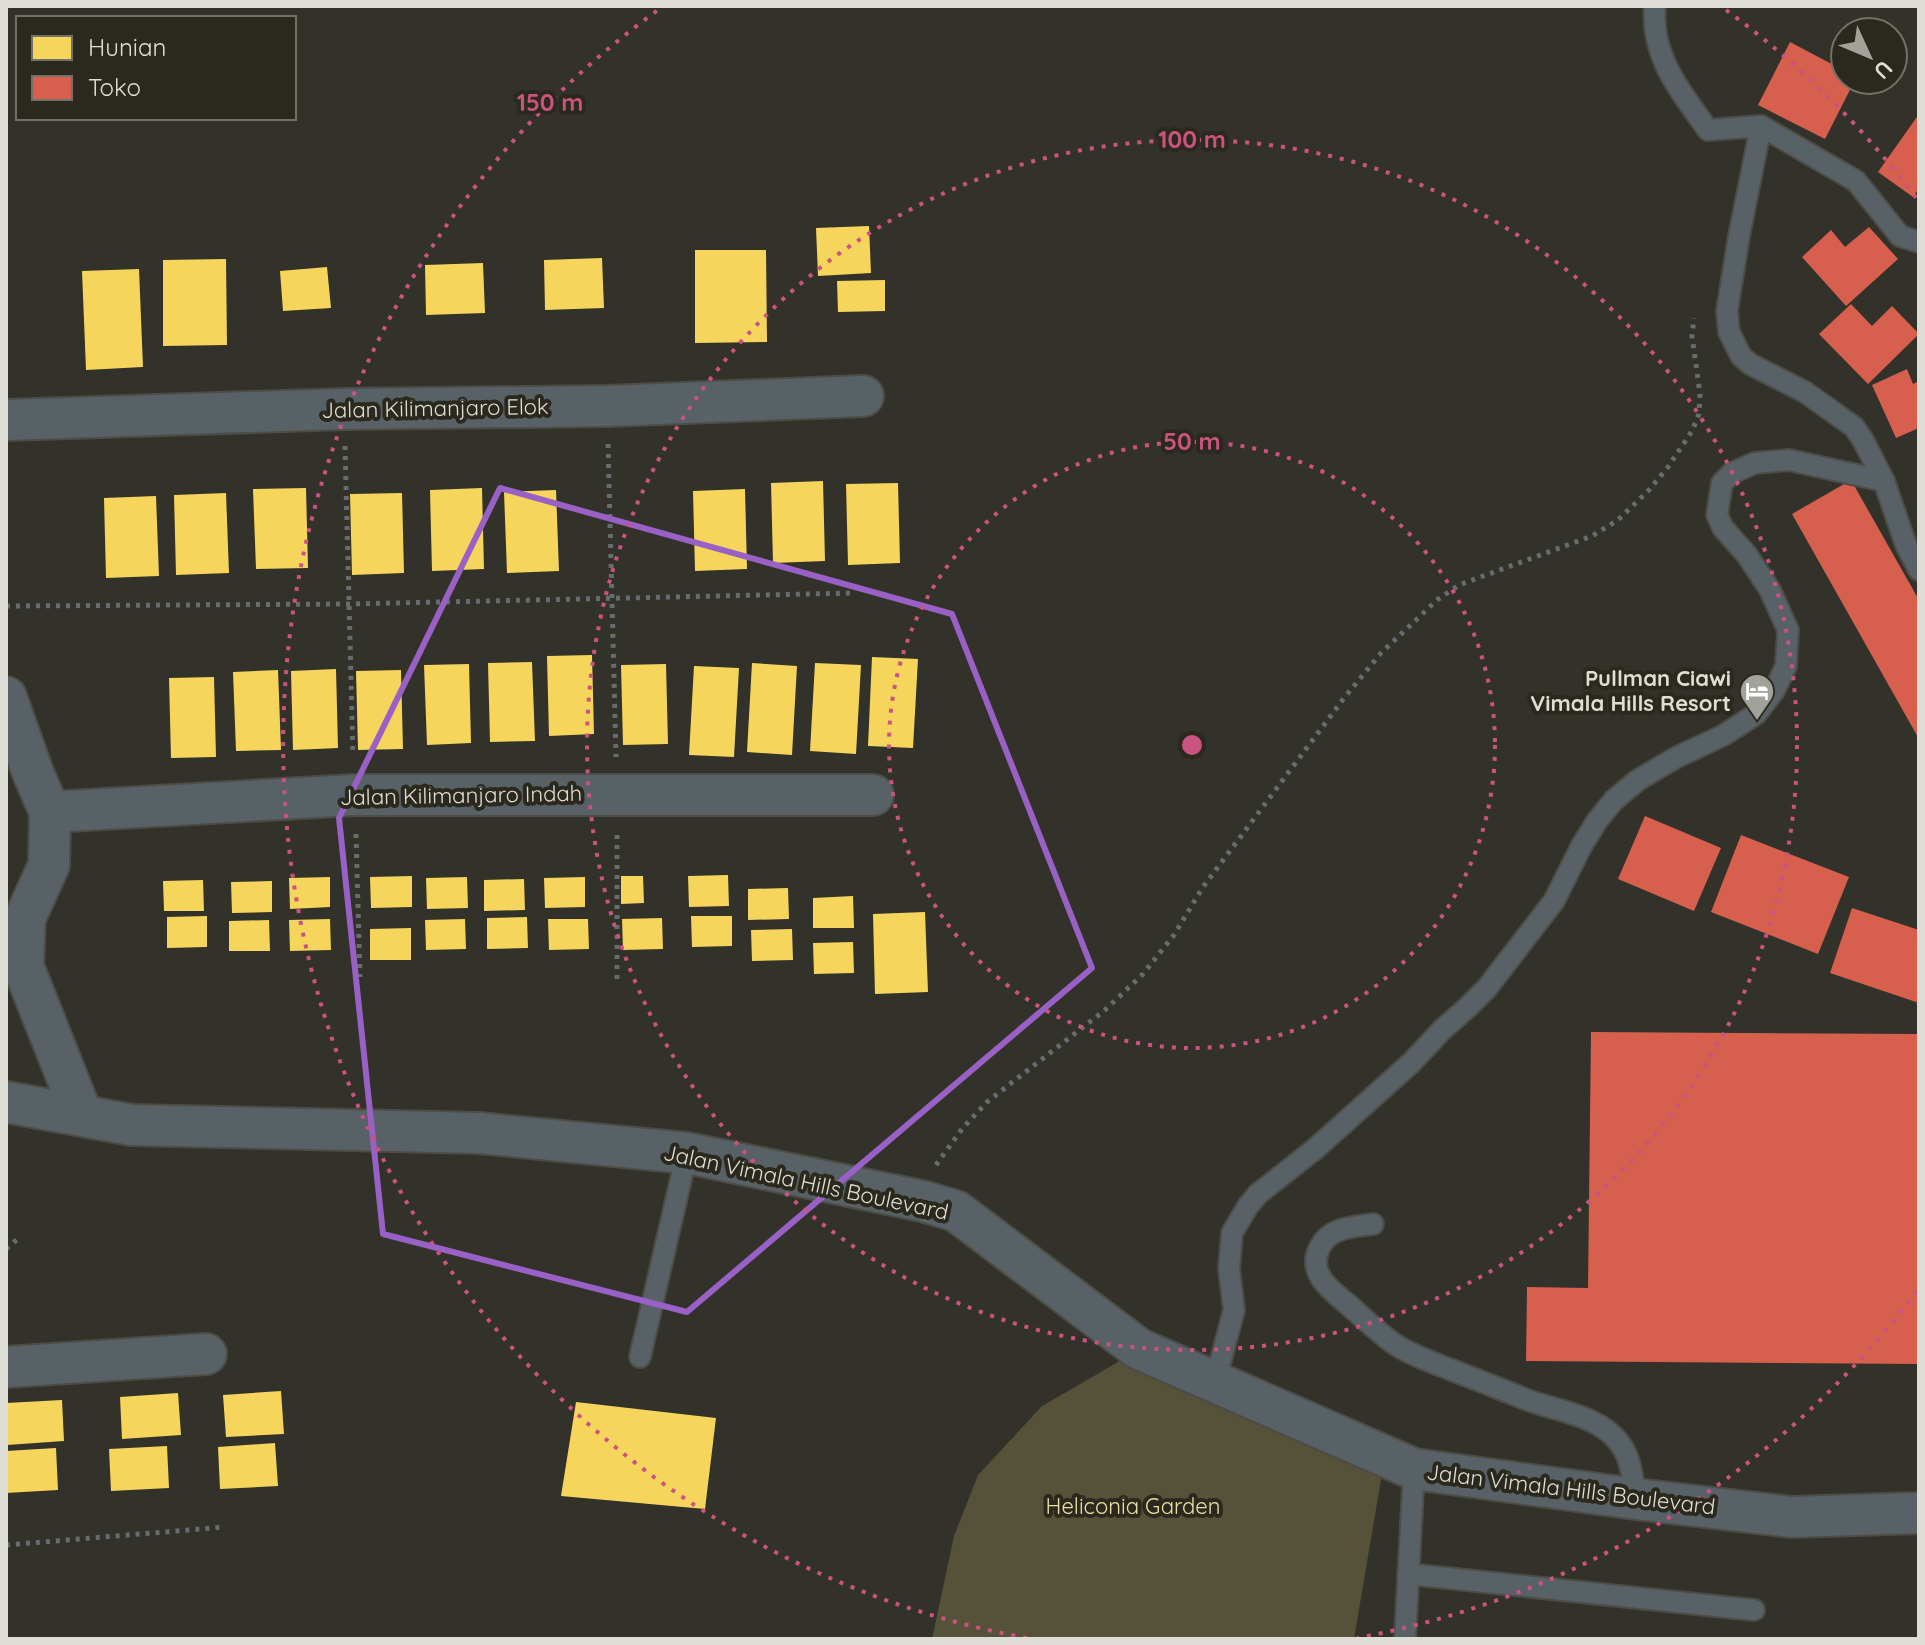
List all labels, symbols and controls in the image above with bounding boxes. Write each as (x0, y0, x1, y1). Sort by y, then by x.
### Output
legend (16, 16, 296, 120)
north arrow (1829, 16, 1909, 96)
text: Hunian (88, 32, 166, 62)
text: U (1868, 55, 1899, 85)
text: Toko (88, 72, 141, 102)
text: 150 m (517, 87, 583, 117)
text: 100 m (1158, 124, 1226, 154)
street label: Jalan Kilimanjaro Elok (321, 392, 549, 424)
text: 50 m (1163, 426, 1221, 456)
place label: Pullman Ciawi Vimala Hills Resort (1530, 664, 1731, 717)
hotel icon: Pullman Ciawi Vimala Hills Resort (1738, 672, 1776, 722)
centre of rings (1178, 731, 1206, 759)
street label: Jalan Kilimanjaro Indah (340, 779, 582, 811)
street label: Jalan Vimala Hills Boulevard (661, 1138, 951, 1226)
street label: Jalan Vimala Hills Boulevard (1425, 1457, 1717, 1521)
park label: Heliconia Garden (1046, 1492, 1220, 1520)

